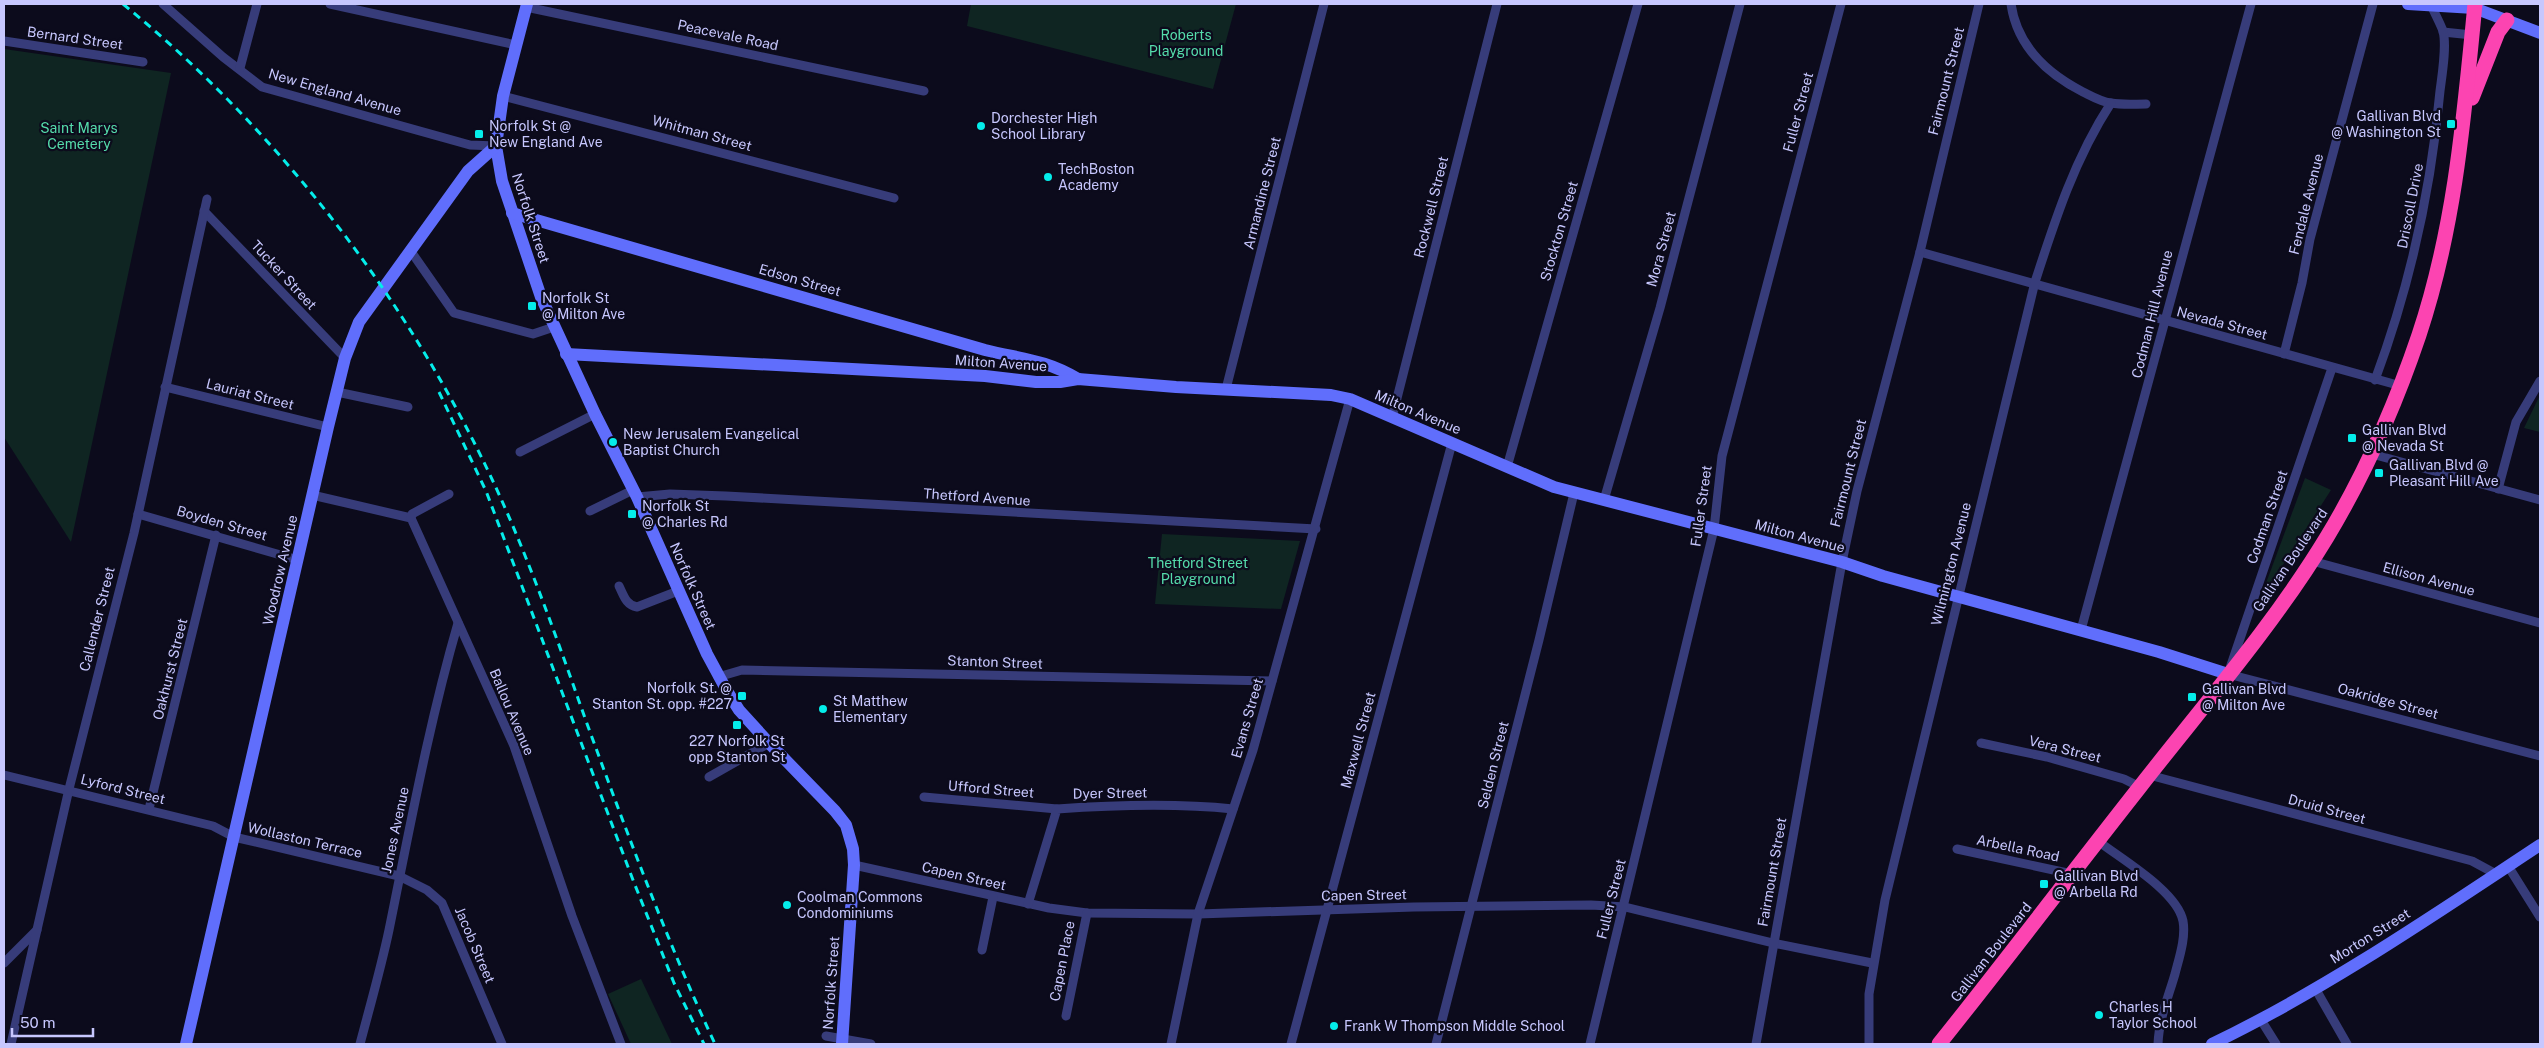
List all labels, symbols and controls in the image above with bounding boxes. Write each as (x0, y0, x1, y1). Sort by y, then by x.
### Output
street label: Peacevale Road (676, 17, 780, 53)
street label: Bernard Street (26, 23, 124, 53)
street label: Fairmount Street (1925, 25, 1967, 137)
park label: Roberts Playground (1149, 27, 1223, 59)
street label: New England Avenue (267, 65, 403, 119)
street label: Fuller Street (1780, 70, 1816, 154)
place label: Gallivan Blvd @ Washington St (2331, 108, 2441, 140)
place label: Dorchester High School Library (991, 110, 1097, 142)
street label: Whitman Street (650, 112, 754, 154)
place label: Norfolk St @ New England Ave (489, 118, 603, 150)
marker: Gallivan Blvd @ Washington St (2445, 118, 2457, 130)
park label: Saint Marys Cemetery (40, 120, 118, 152)
marker: Dorchester High School Library (975, 120, 987, 132)
marker: Norfolk St @ New England Ave (473, 128, 485, 140)
street label: Armandine Street (1240, 135, 1284, 251)
street label: Fendale Avenue (2286, 152, 2326, 256)
street label: Rockwell Street (1411, 155, 1451, 259)
place label: TechBoston Academy (1058, 161, 1134, 193)
street label: Driscoll Drive (2394, 162, 2426, 250)
street label: Norfolk Street (509, 171, 553, 265)
marker: TechBoston Academy (1042, 171, 1054, 183)
street label: Stockton Street (1537, 179, 1581, 283)
street label: Mora Street (1643, 210, 1679, 288)
street label: Tucker Street (248, 237, 320, 313)
street label: Codman Hill Avenue (2128, 248, 2176, 380)
street label: Edson Street (757, 261, 843, 299)
place label: Norfolk St @ Milton Ave (542, 290, 625, 322)
marker: Norfolk St @ Milton Ave (526, 300, 538, 312)
street label: Nevada Street (2175, 303, 2269, 343)
street label: Milton Avenue (954, 352, 1048, 374)
street label: Lauriat Street (204, 375, 296, 413)
street label: Milton Avenue (1372, 387, 1464, 437)
street label: Fairmount Street (1827, 417, 1869, 529)
place label: Gallivan Blvd @ Nevada St (2362, 422, 2446, 454)
place label: New Jerusalem Evangelical Baptist Church (623, 426, 799, 458)
marker: Gallivan Blvd @ Nevada St (2346, 432, 2358, 444)
marker: New Jerusalem Evangelical Baptist Church (607, 436, 619, 448)
place label: Gallivan Blvd @ Pleasant Hill Ave (2389, 457, 2499, 489)
street label: Fuller Street (1687, 464, 1715, 548)
marker: Gallivan Blvd @ Pleasant Hill Ave (2373, 467, 2385, 479)
street label: Codman Street (2243, 468, 2291, 566)
street label: Thetford Avenue (923, 485, 1031, 509)
place label: Norfolk St @ Charles Rd (642, 498, 728, 530)
street label: Wilmington Avenue (1928, 501, 1974, 627)
street label: Boyden Street (175, 502, 269, 544)
street label: Gallivan Boulevard (2249, 505, 2331, 615)
marker: Norfolk St @ Charles Rd (626, 508, 638, 520)
street label: Woodrow Avenue (260, 513, 300, 627)
street label: Milton Avenue (1753, 516, 1847, 556)
street label: Norfolk Street (667, 540, 719, 632)
park label: Thetford Street Playground (1148, 555, 1248, 587)
street label: Ellison Avenue (2381, 559, 2477, 599)
street label: Callender Street (76, 565, 118, 673)
street label: Oakhurst Street (150, 617, 190, 721)
street label: Stanton Street (947, 652, 1043, 672)
street label: Ballou Avenue (487, 666, 537, 758)
street label: Evans Street (1228, 676, 1266, 760)
place label: Norfolk St. @ Stanton St. opp. #227 (592, 680, 732, 712)
street label: Oakridge Street (2336, 680, 2440, 722)
place label: Gallivan Blvd @ Milton Ave (2202, 681, 2286, 713)
marker: Norfolk St. @ Stanton St. opp. #227 (736, 690, 748, 702)
street label: Maxwell Street (1337, 690, 1379, 790)
marker: Gallivan Blvd @ Milton Ave (2186, 691, 2198, 703)
place label: St Matthew Elementary (833, 693, 908, 725)
marker: St Matthew Elementary (817, 703, 829, 715)
marker: 227 Norfolk St opp Stanton St (731, 719, 743, 731)
street label: Selden Street (1474, 719, 1512, 811)
street label: Vera Street (2027, 732, 2103, 766)
place label: 227 Norfolk St opp Stanton St (688, 733, 786, 765)
street label: Lyford Street (79, 771, 167, 807)
street label: Ufford Street (947, 777, 1035, 801)
street label: Dyer Street (1072, 784, 1148, 802)
street label: Jones Avenue (378, 785, 412, 875)
street label: Druid Street (2287, 791, 2367, 827)
street label: Fairmount Street (1755, 816, 1789, 928)
street label: Wollaston Terrace (246, 819, 364, 861)
street label: Arbella Road (1975, 831, 2061, 865)
street label: Fuller Street (1593, 857, 1629, 941)
street label: Capen Street (920, 859, 1008, 893)
place label: Gallivan Blvd @ Arbella Rd (2054, 868, 2138, 900)
marker: Gallivan Blvd @ Arbella Rd (2038, 878, 2050, 890)
street label: Capen Street (1321, 886, 1407, 904)
place label: Coolman Commons Condominiums (797, 889, 923, 921)
marker: Coolman Commons Condominiums (781, 899, 793, 911)
street label: Gallivan Boulevard (1947, 899, 2035, 1005)
street label: Jacob Street (452, 904, 498, 986)
street label: Morton Street (2327, 905, 2413, 967)
street label: Capen Place (1046, 919, 1078, 1002)
street label: Norfolk Street (820, 936, 842, 1030)
place label: Charles H Taylor School (2109, 999, 2197, 1031)
scale bar (12, 1006, 94, 1038)
marker: Charles H Taylor School (2093, 1009, 2105, 1021)
text: 50 m (20, 1014, 55, 1031)
place label: Frank W Thompson Middle School (1344, 1018, 1565, 1034)
marker: Frank W Thompson Middle School (1328, 1020, 1340, 1032)

